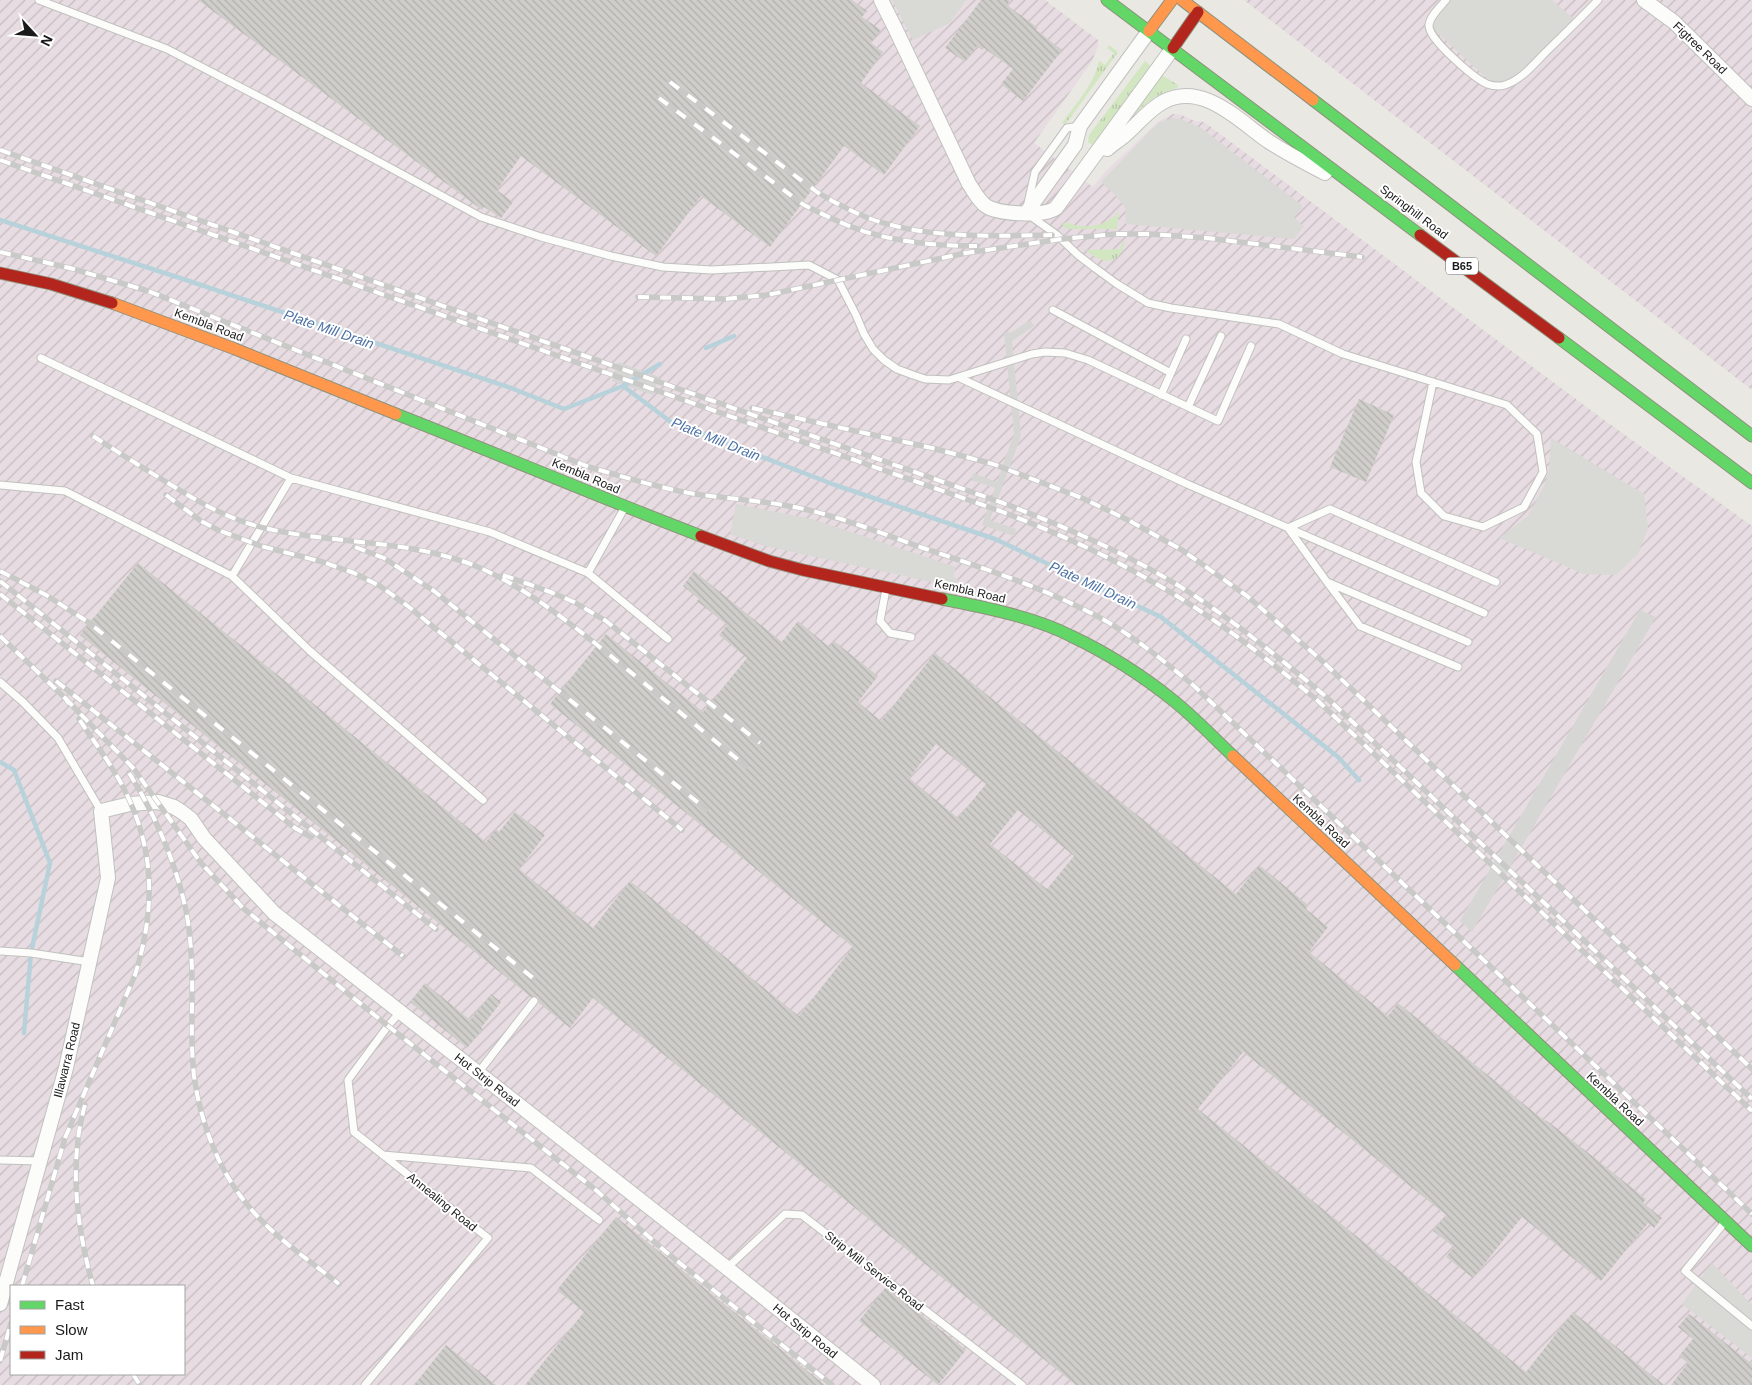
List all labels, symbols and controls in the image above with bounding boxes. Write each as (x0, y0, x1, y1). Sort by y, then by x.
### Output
north arrow (10, 10, 60, 60)
street label: Figtree Road (1670, 19, 1730, 77)
text: N (37, 33, 56, 49)
street label: Springhill Road (1377, 182, 1451, 242)
road number: B65 (1446, 258, 1478, 274)
street label: Kembla Road (173, 305, 245, 345)
water label: Plate Mill Drain (282, 306, 376, 352)
water label: Plate Mill Drain (669, 414, 763, 464)
street label: Kembla Road (550, 455, 622, 497)
water label: Plate Mill Drain (1047, 558, 1139, 612)
street label: Kembla Road (933, 576, 1007, 606)
street label: Kembla Road (1290, 791, 1352, 851)
street label: Illawarra Road (51, 1021, 83, 1099)
street label: Hot Strip Road (452, 1050, 522, 1110)
street label: Kembla Road (1584, 1069, 1646, 1129)
street label: Annealing Road (404, 1170, 480, 1234)
street label: Strip Mill Service Road (822, 1228, 926, 1314)
legend (10, 1285, 185, 1375)
text: Fast (55, 1296, 85, 1313)
street label: Hot Strip Road (770, 1301, 840, 1361)
text: Slow (55, 1321, 88, 1338)
text: Jam (55, 1346, 83, 1363)

